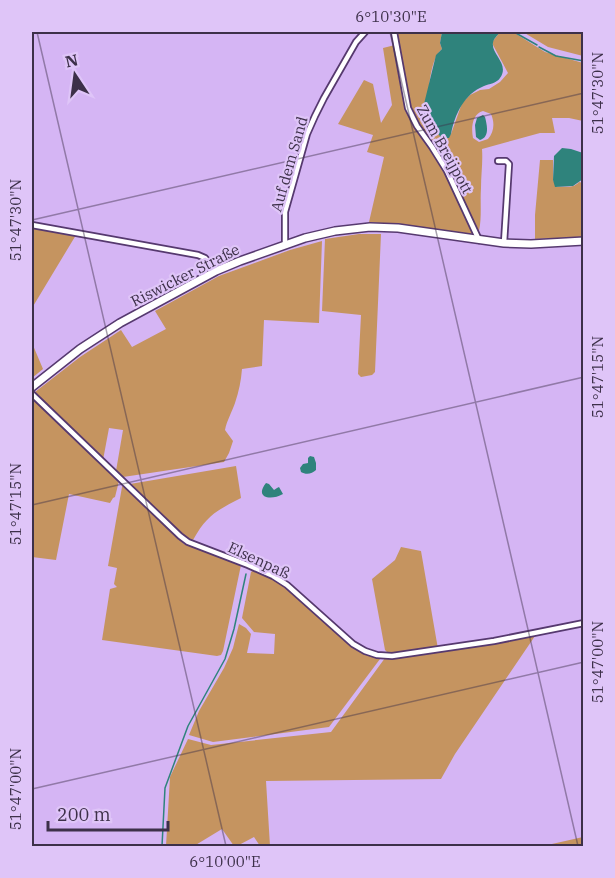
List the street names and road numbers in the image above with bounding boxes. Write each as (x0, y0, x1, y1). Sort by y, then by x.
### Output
street label: Zum Breijpott (413, 101, 477, 197)
street label: Auf dem Sand (266, 114, 312, 214)
street label: Riswicker Straße (127, 239, 243, 311)
street label: Elsenpaß (225, 537, 293, 583)

